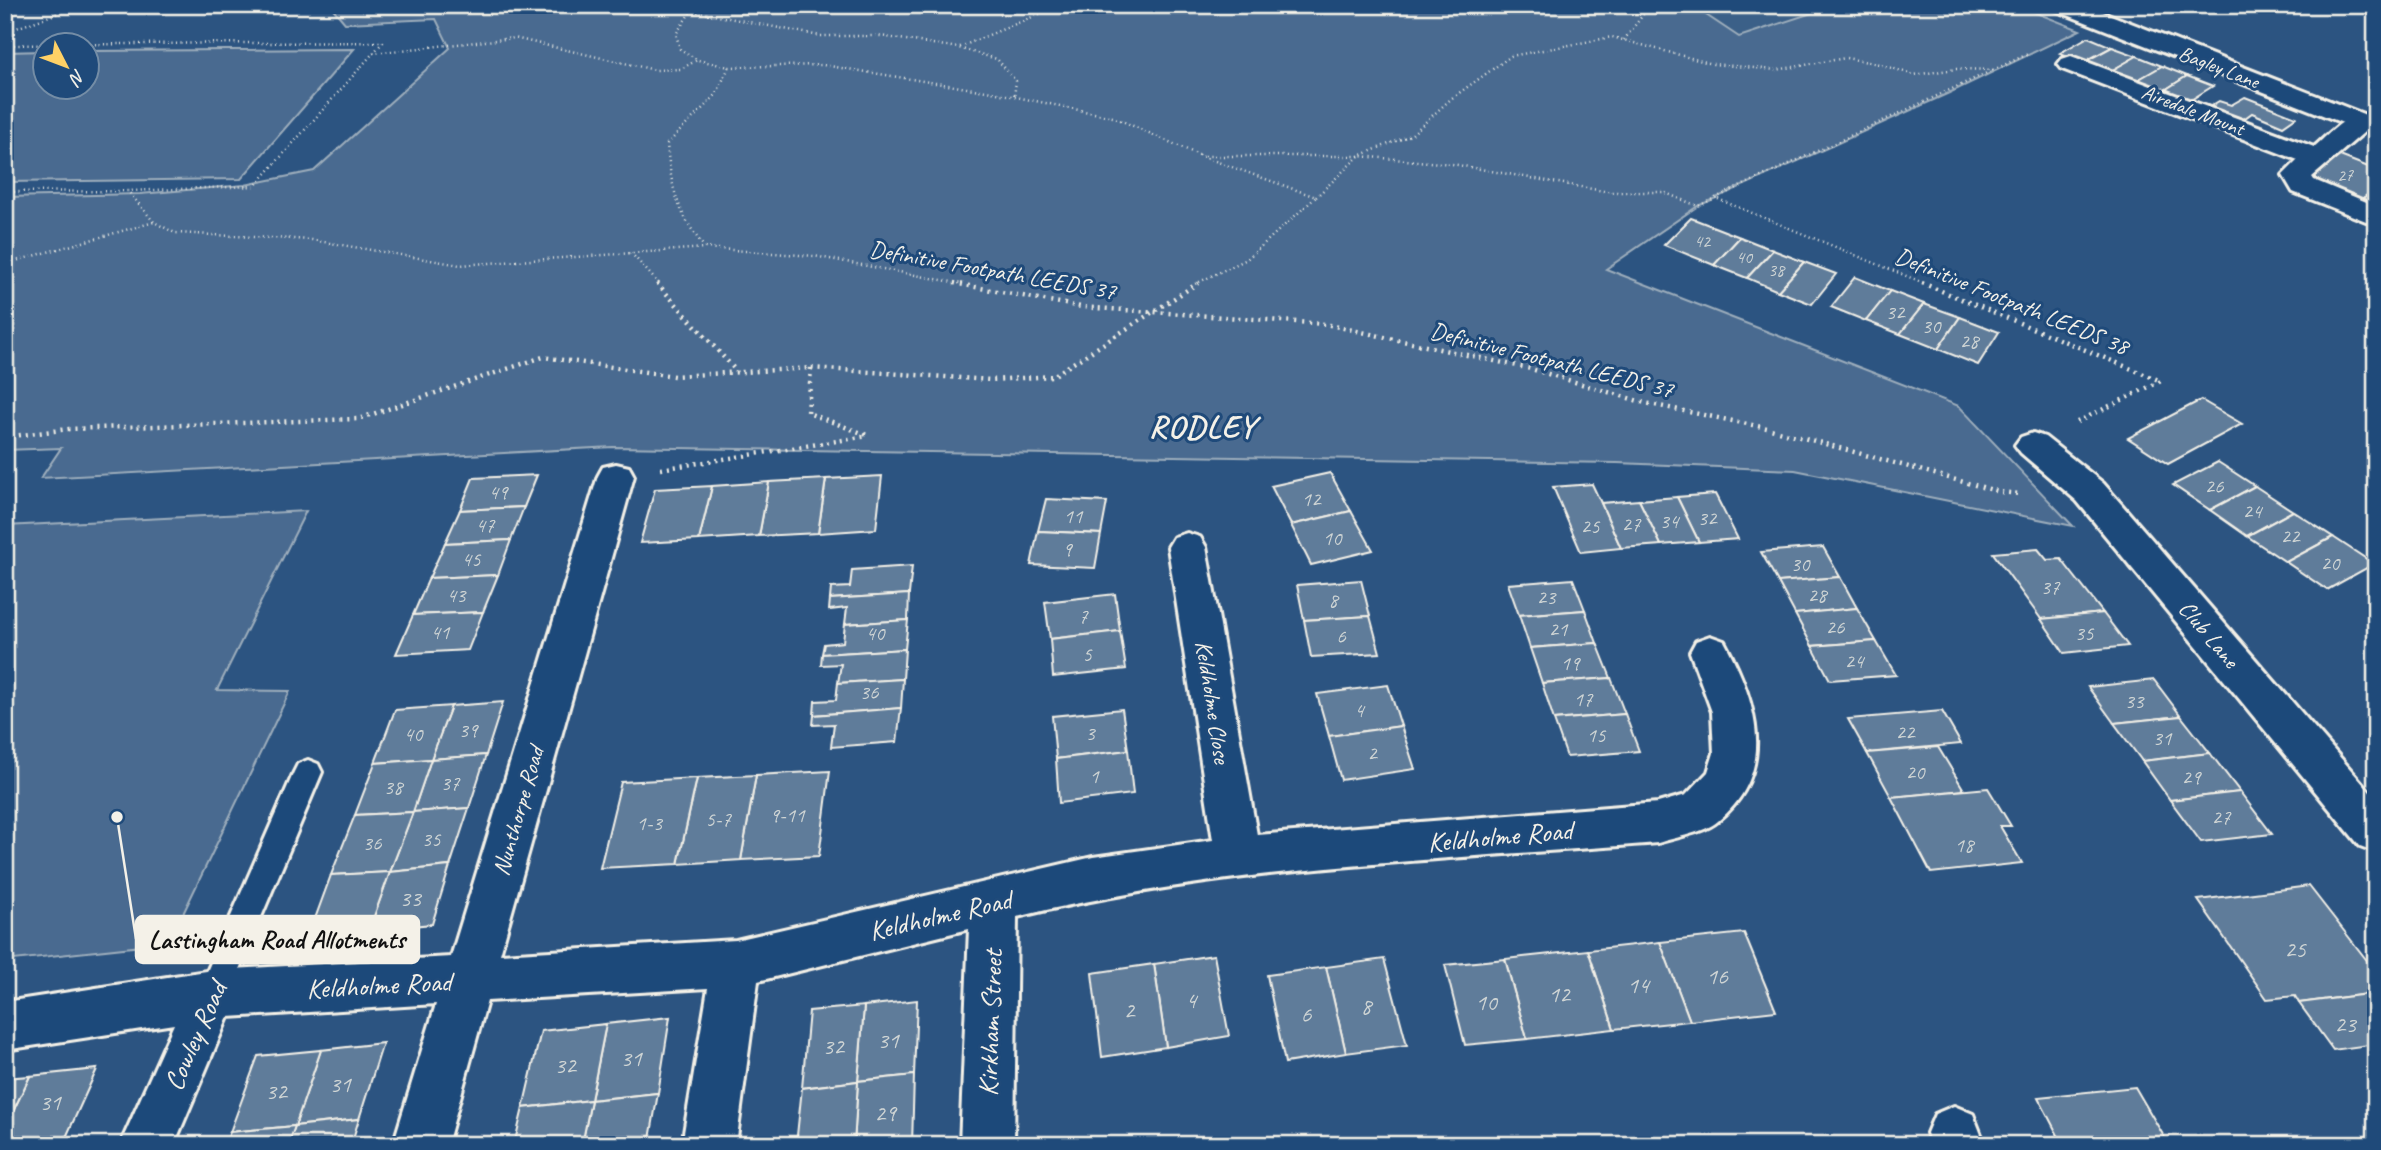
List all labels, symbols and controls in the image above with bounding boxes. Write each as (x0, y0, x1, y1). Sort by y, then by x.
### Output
north arrow (32, 32, 102, 102)
street label: Bagley Lane (2175, 40, 2265, 95)
text: N (63, 64, 91, 92)
street label: Airedale Mount (2138, 79, 2250, 142)
house number: 27 (2337, 164, 2354, 186)
house number: 42 (1694, 230, 1712, 252)
street label: Definitive Footpath LEEDS 37 (868, 234, 1120, 307)
street label: Definitive Footpath LEEDS 38 (1891, 240, 2135, 362)
house number: 40 (1736, 246, 1754, 268)
house number: 38 (1768, 259, 1786, 281)
house number: 32 (1886, 299, 1906, 325)
house number: 30 (1922, 313, 1942, 339)
street label: Definitive Footpath LEEDS 37 (1427, 315, 1678, 405)
house number: 28 (1960, 328, 1981, 354)
district label: RODLEY (1149, 406, 1262, 447)
house number: 26 (2205, 473, 2224, 499)
house number: 49 (489, 479, 509, 505)
house number: 12 (1302, 486, 1322, 512)
house number: 24 (2243, 498, 2264, 524)
house number: 11 (1064, 503, 1084, 529)
house number: 32 (1698, 505, 1718, 531)
house number: 34 (1660, 508, 1681, 534)
house number: 27 (1622, 511, 1642, 537)
house number: 47 (476, 512, 496, 538)
house number: 25 (1581, 513, 1601, 539)
house number: 22 (2281, 523, 2301, 549)
house number: 10 (1323, 525, 1343, 551)
house number: 9 (1062, 536, 1073, 562)
house number: 45 (462, 546, 482, 572)
house number: 20 (2321, 550, 2341, 576)
house number: 30 (1791, 551, 1811, 577)
house number: 37 (2041, 574, 2061, 600)
house number: 43 (447, 582, 467, 608)
house number: 28 (1808, 582, 1829, 608)
house number: 23 (1537, 584, 1557, 610)
house number: 8 (1328, 587, 1340, 613)
street label: Club Lane (2172, 594, 2247, 676)
house number: 7 (1078, 603, 1089, 629)
house number: 26 (1826, 614, 1845, 640)
house number: 21 (1549, 616, 1569, 642)
house number: 41 (431, 619, 451, 645)
house number: 40 (866, 620, 886, 646)
house number: 35 (2075, 620, 2095, 646)
house number: 6 (1336, 623, 1346, 649)
street label: Keldholme Close (1188, 638, 1238, 768)
house number: 5 (1082, 641, 1093, 667)
house number: 24 (1845, 648, 1866, 674)
house number: 19 (1561, 650, 1581, 676)
house number: 36 (860, 679, 879, 705)
house number: 17 (1574, 686, 1594, 712)
house number: 33 (2125, 688, 2145, 714)
house number: 4 (1354, 697, 1366, 723)
house number: 39 (459, 717, 479, 743)
house number: 22 (1896, 719, 1916, 745)
house number: 3 (1085, 720, 1096, 746)
house number: 40 (404, 721, 424, 747)
house number: 15 (1587, 722, 1607, 748)
house number: 31 (2153, 725, 2173, 751)
street label: Nunthorpe Road (485, 740, 552, 879)
house number: 2 (1367, 740, 1378, 766)
house number: 20 (1906, 759, 1926, 785)
house number: 1 (1089, 763, 1100, 789)
house number: 29 (2182, 764, 2202, 790)
house number: 37 (441, 770, 461, 796)
house number: 38 (384, 774, 405, 800)
house number: 9-11 (769, 802, 806, 828)
house number: 27 (2212, 804, 2232, 830)
house number: 5-7 (705, 806, 732, 832)
house number: 1-3 (636, 810, 663, 836)
street label: Keldholme Road (1426, 812, 1578, 860)
house number: 35 (422, 826, 442, 852)
house number: 36 (363, 830, 382, 856)
house number: 18 (1955, 832, 1976, 858)
street label: Keldholme Road (865, 881, 1019, 948)
house number: 33 (399, 883, 423, 913)
callout: Lastingham Road Allotments (136, 916, 419, 963)
text: Lastingham Road Allotments (149, 923, 408, 956)
house number: 25 (2284, 934, 2307, 964)
street label: Kirkham Street (970, 946, 1010, 1097)
house number: 16 (1706, 961, 1729, 991)
street label: Keldholme Road (306, 964, 456, 1006)
house number: 14 (1627, 970, 1651, 1000)
street label: Cowley Road (156, 973, 236, 1096)
house number: 12 (1548, 979, 1572, 1009)
house number: 4 (1186, 985, 1199, 1015)
house number: 10 (1475, 987, 1499, 1017)
house number: 8 (1361, 991, 1374, 1021)
house number: 2 (1124, 995, 1137, 1025)
house number: 6 (1301, 999, 1313, 1029)
house number: 23 (2334, 1009, 2358, 1039)
house number: 31 (877, 1025, 900, 1055)
house number: 32 (822, 1031, 846, 1061)
house number: 31 (620, 1043, 643, 1073)
house number: 32 (554, 1050, 578, 1080)
house number: 31 (329, 1069, 352, 1099)
house number: 32 (265, 1076, 289, 1106)
house number: 31 (39, 1087, 62, 1117)
house number: 29 (874, 1098, 898, 1128)

